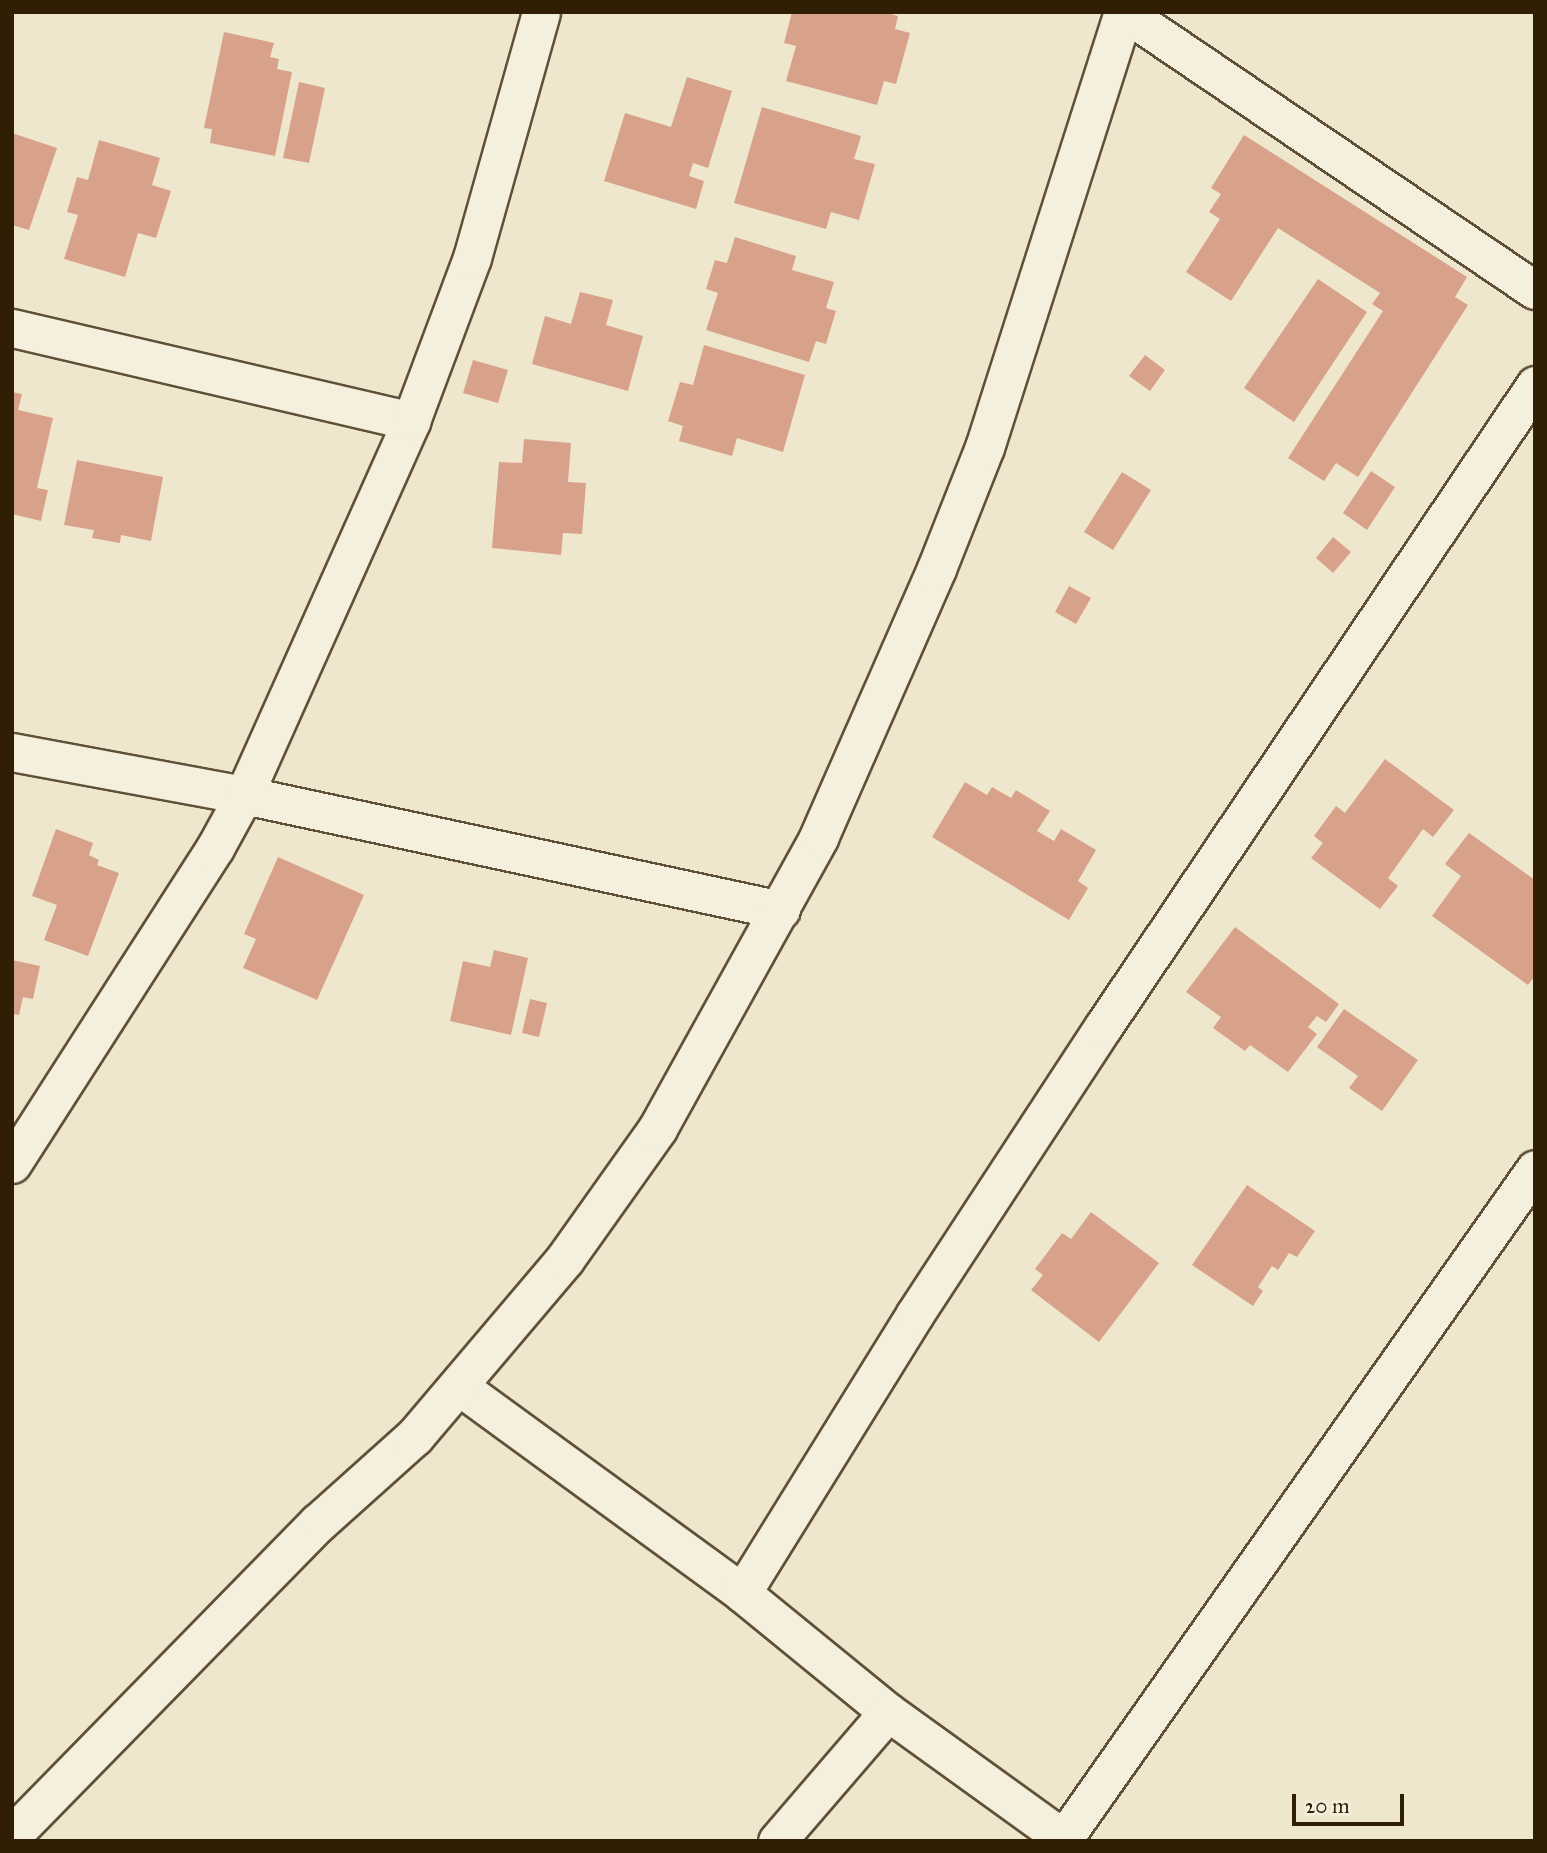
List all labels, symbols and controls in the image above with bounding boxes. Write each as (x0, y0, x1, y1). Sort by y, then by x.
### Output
scale bar (1295, 1780, 1407, 1824)
text: 20 m (1305, 1793, 1350, 1819)

